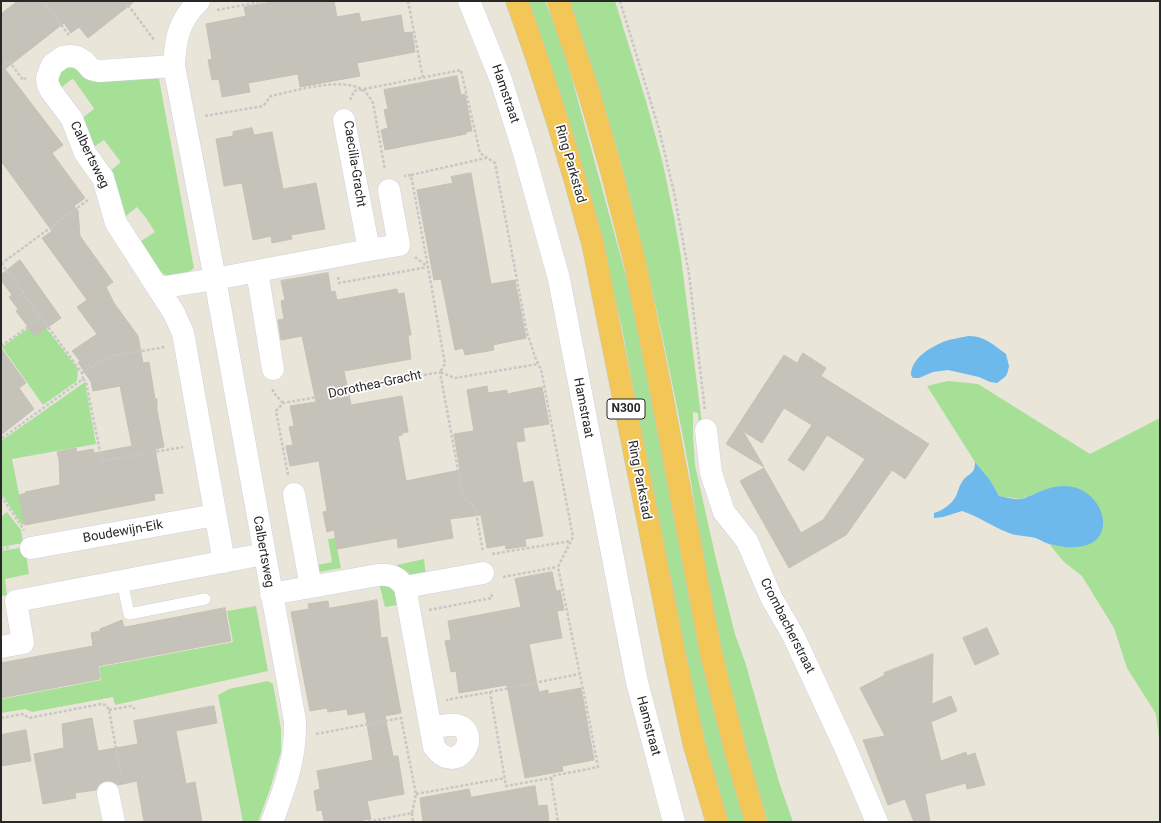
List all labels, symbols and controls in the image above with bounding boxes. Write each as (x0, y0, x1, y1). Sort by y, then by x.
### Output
street label: Hamstraat (488, 63, 522, 125)
street label: Calbertsweg (66, 119, 112, 191)
street label: Caecilia-Gracht (339, 119, 369, 209)
street label: Ring Parkstad (551, 123, 589, 205)
street label: Dorothea-Gracht (327, 368, 423, 402)
street label: Hamstraat (569, 376, 597, 440)
road number: N300 (607, 399, 645, 419)
street label: Ring Parkstad (624, 439, 654, 521)
street label: Calbertsweg (249, 515, 277, 589)
street label: Boudewijn-Eik (82, 517, 164, 547)
street label: Crombacherstraat (756, 576, 818, 676)
street label: Hamstraat (633, 694, 663, 758)

